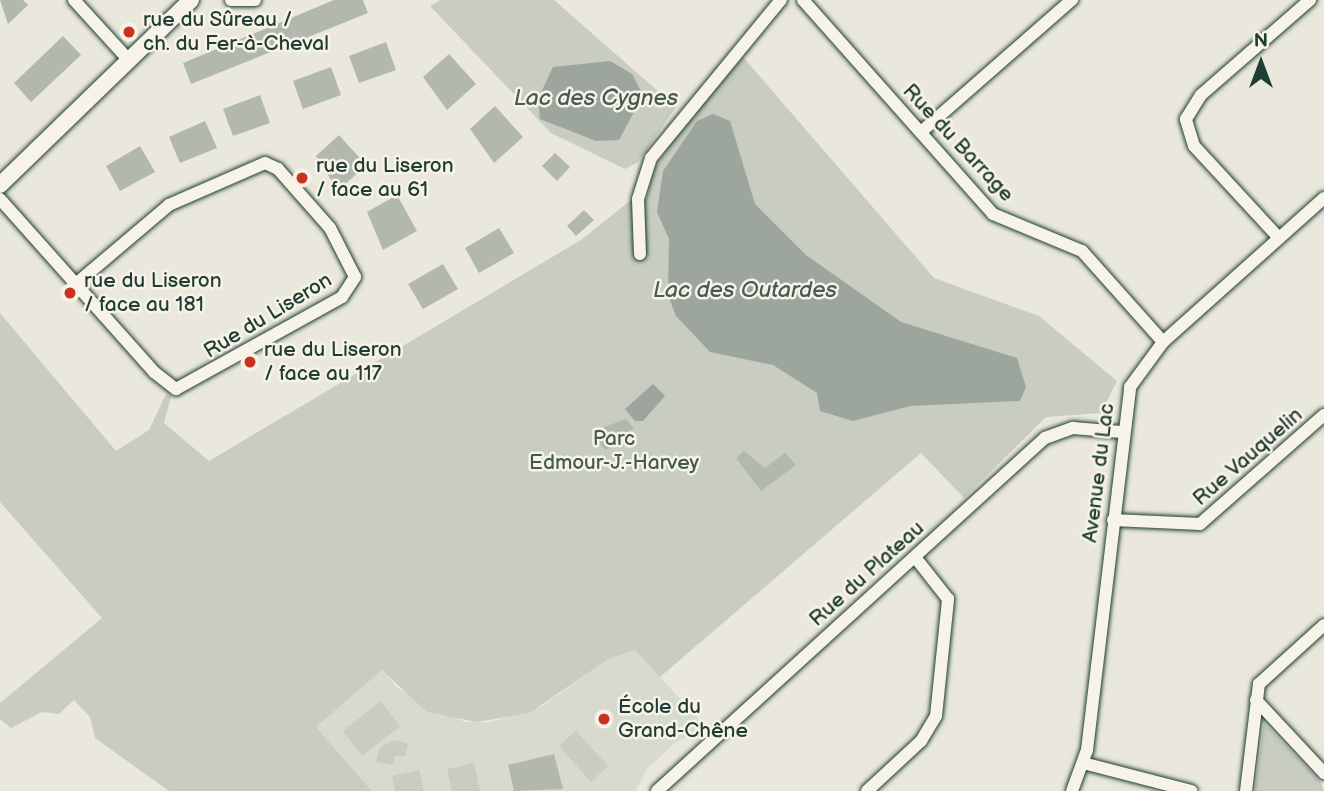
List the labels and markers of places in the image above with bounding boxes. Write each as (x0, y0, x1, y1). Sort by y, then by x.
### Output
place label: rue du Sûreau / ch. du Fer-à-Cheval (143, 7, 329, 57)
marker: rue du Sûreau / ch. du Fer-à-Cheval (121, 24, 137, 40)
place label: rue du Liseron / face au 61 (316, 153, 454, 203)
marker: rue du Liseron / face au 61 (294, 170, 310, 186)
place label: rue du Liseron / face au 181 (84, 268, 222, 318)
marker: rue du Liseron / face au 181 (62, 285, 78, 301)
place label: rue du Liseron / face au 117 (264, 337, 402, 387)
marker: rue du Liseron / face au 117 (242, 354, 258, 370)
place label: École du Grand-Chêne (618, 694, 748, 744)
marker: École du Grand-Chêne (596, 711, 612, 727)

